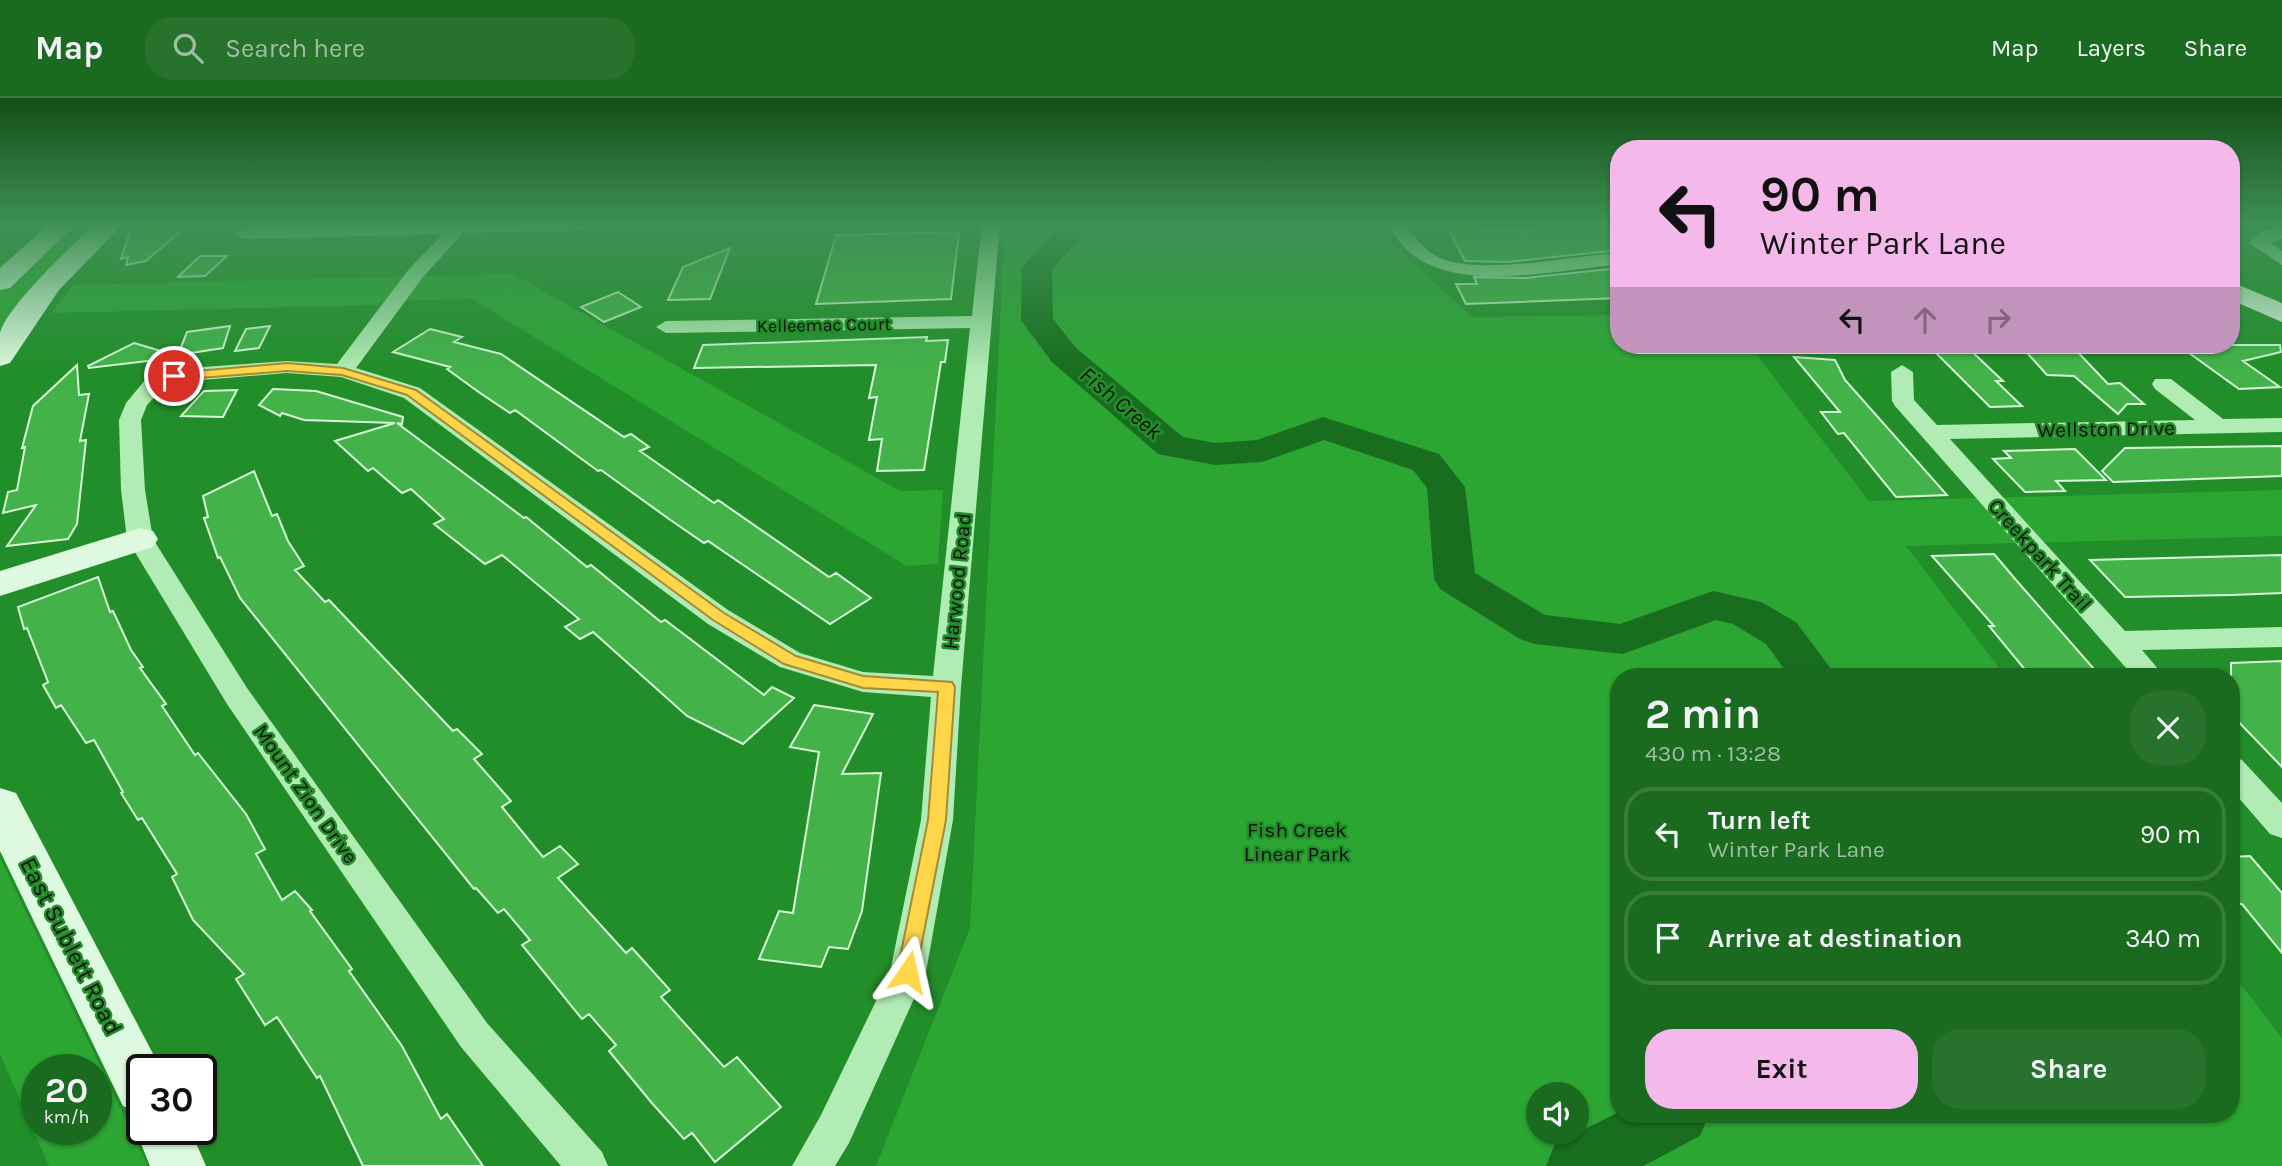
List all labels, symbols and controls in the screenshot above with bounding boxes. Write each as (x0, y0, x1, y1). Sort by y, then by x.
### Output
search box (145, 17, 635, 80)
text: Map (35, 29, 103, 67)
icon: search (169, 29, 207, 67)
text: Search here (225, 33, 365, 64)
text: Map (1991, 34, 2039, 62)
text: Layers (2077, 34, 2146, 62)
text: Share (2184, 34, 2247, 62)
text: 90 m (1760, 166, 1880, 223)
icon: left (1645, 168, 1736, 259)
text: Winter Park Lane (1760, 225, 2006, 262)
icon: left (1833, 301, 1871, 339)
icon: ahead (1906, 301, 1944, 339)
icon: right (1979, 301, 2017, 339)
street label: Kelleemac Court (757, 313, 891, 337)
pin (144, 346, 204, 406)
icon: arrive (155, 357, 193, 395)
water label: Fish Creek (1074, 361, 1168, 445)
street label: Wellston Drive (2037, 416, 2175, 442)
street label: Creekpark Trail (1983, 494, 2097, 616)
street label: Harwood Road (938, 512, 976, 650)
text: 2 min (1645, 689, 1761, 739)
button: close (2131, 691, 2205, 765)
street label: Mount Zion Drive (249, 720, 363, 868)
text: 430 m · 13:28 (1645, 740, 1781, 767)
text: Turn left (1708, 805, 1810, 836)
icon: left (1649, 815, 1687, 853)
park label: Fish Creek Linear Park (1244, 818, 1350, 866)
text: 90 m (2140, 819, 2201, 850)
text: Winter Park Lane (1708, 836, 1885, 863)
street label: East Sublett Road (14, 853, 128, 1039)
icon: arrive (1649, 919, 1687, 957)
text: Arrive at destination (1708, 923, 1962, 954)
text: 340 m (2125, 923, 2201, 954)
position arrow (871, 935, 945, 1009)
button: Exit (1645, 1029, 1918, 1109)
button: Share (1932, 1029, 2205, 1109)
speed limit sign: 30 (126, 1054, 217, 1145)
text: 20 (45, 1070, 88, 1111)
map controls (1526, 1082, 1589, 1145)
button: sound (1526, 1082, 1589, 1145)
text: km/h (44, 1106, 89, 1128)

